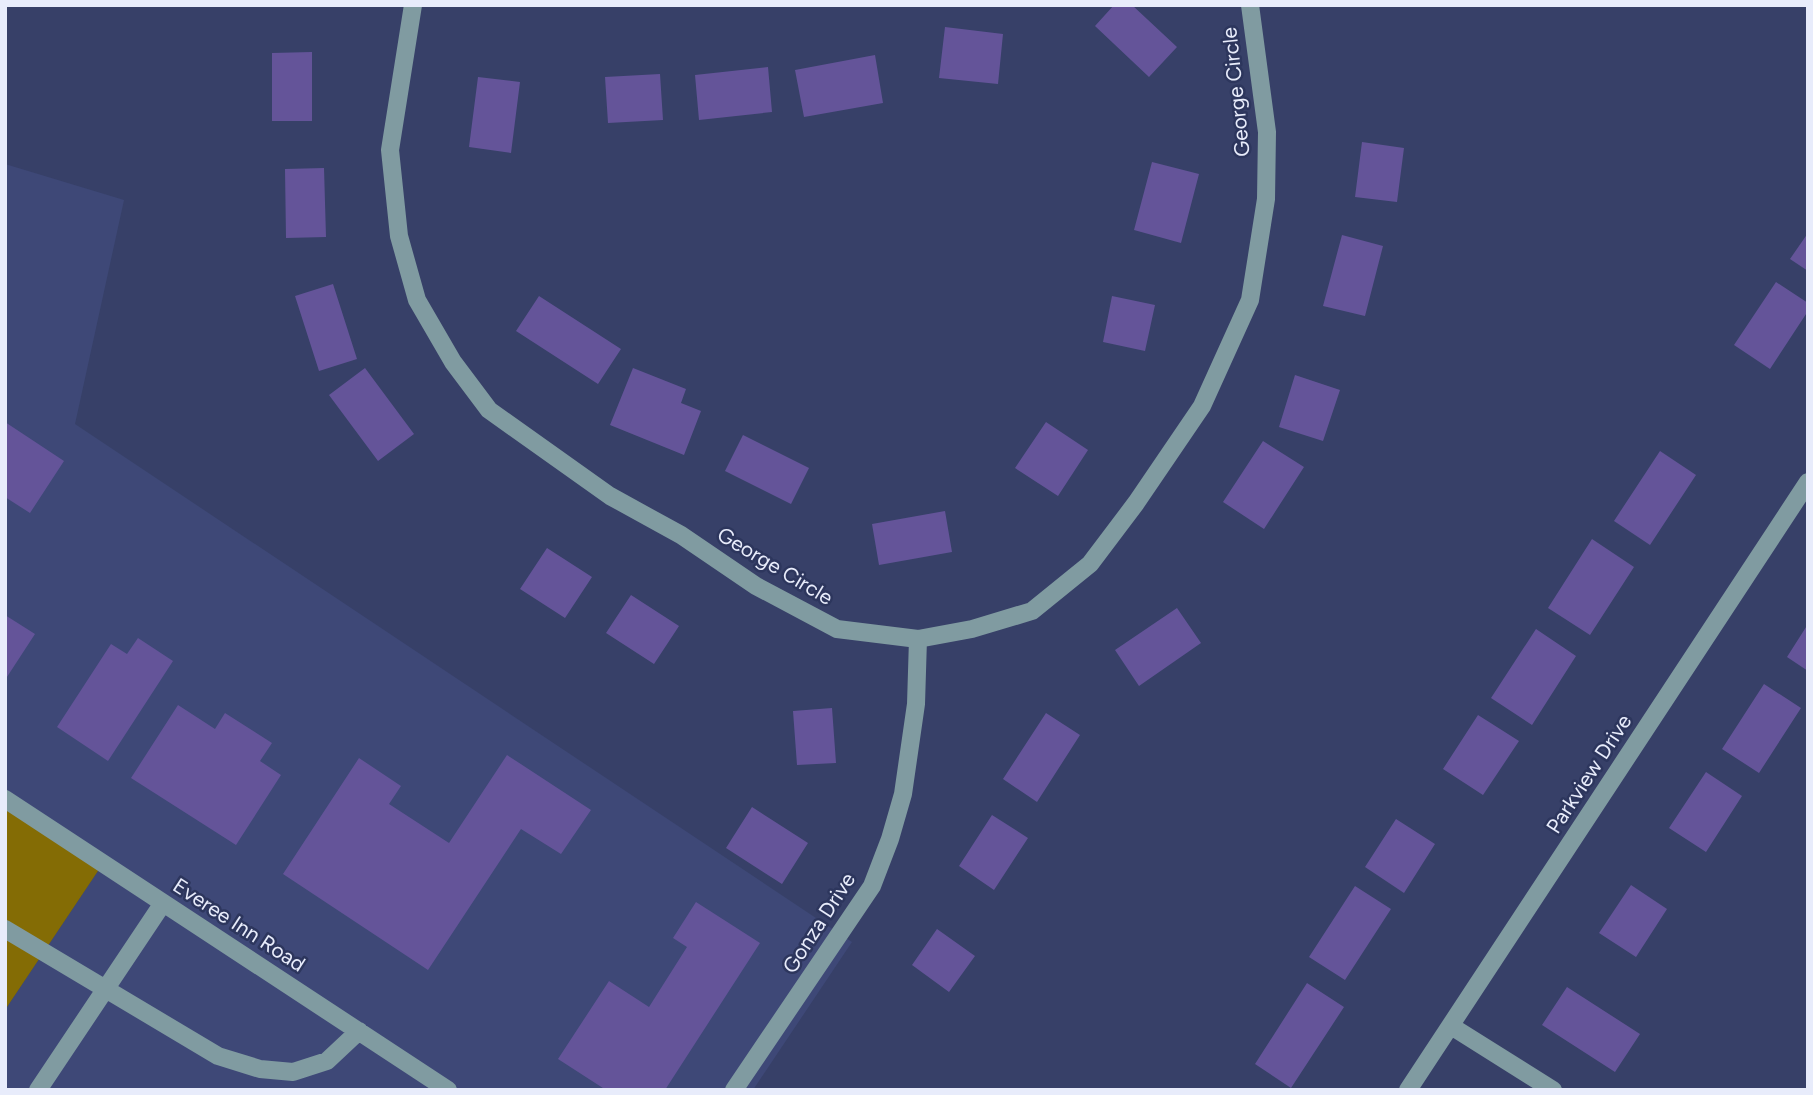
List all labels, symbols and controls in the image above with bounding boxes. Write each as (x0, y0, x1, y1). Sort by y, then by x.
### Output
street label: George Circle (1216, 26, 1255, 158)
street label: George Circle (713, 521, 838, 610)
street label: Parkview Drive (1541, 709, 1636, 838)
street label: Gonza Drive (777, 868, 860, 978)
street label: Everee Inn Road (169, 873, 310, 977)

